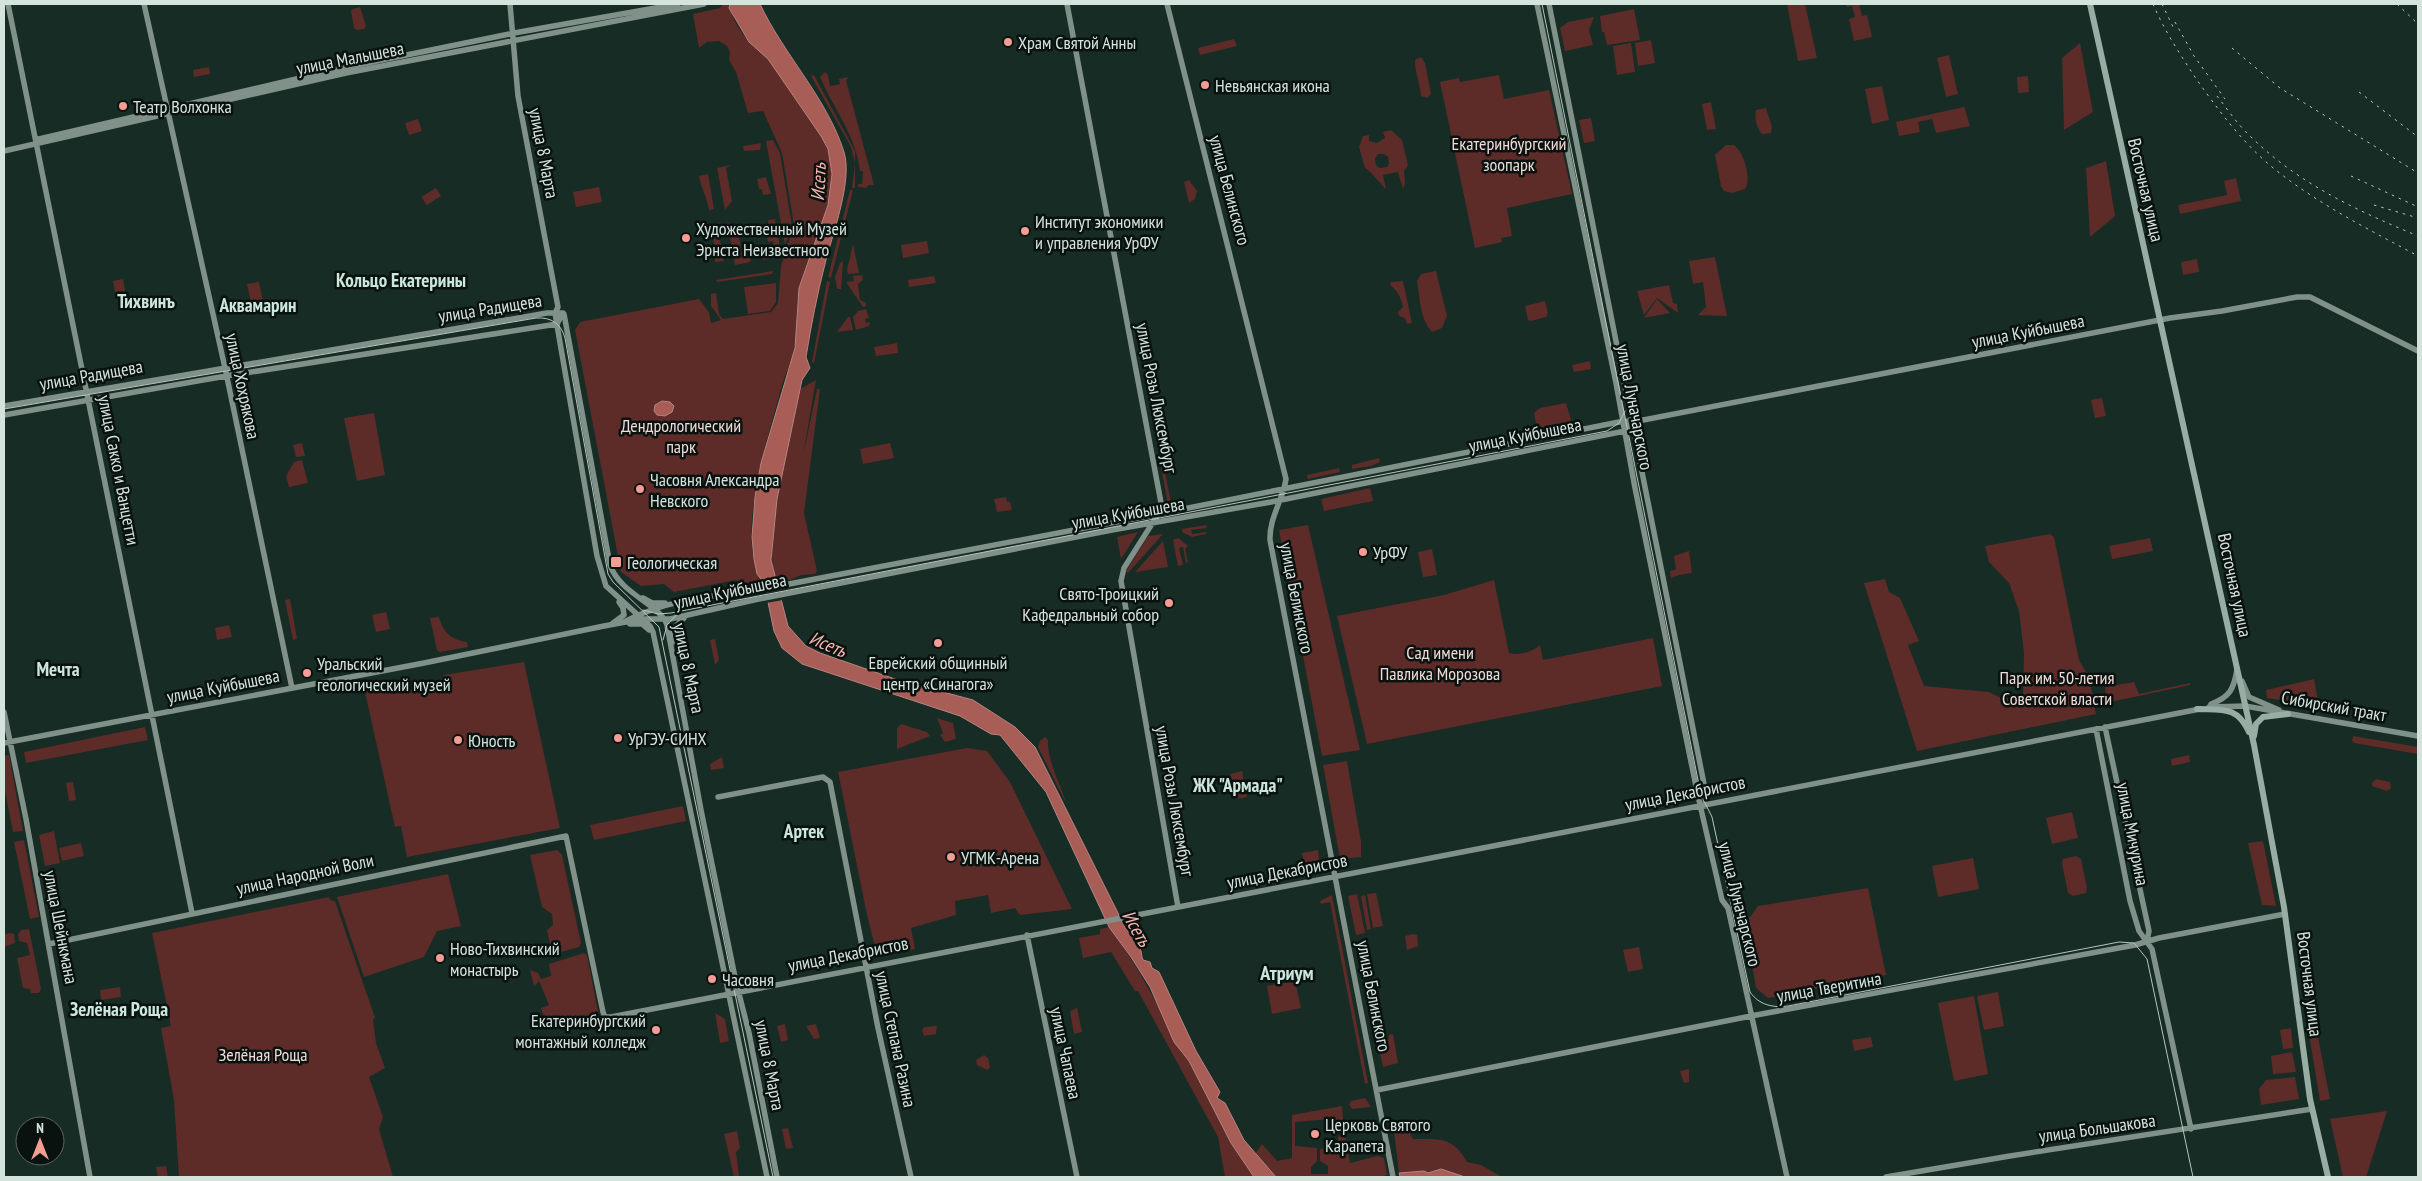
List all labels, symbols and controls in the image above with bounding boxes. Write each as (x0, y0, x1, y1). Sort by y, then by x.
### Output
place label: Храм Святой Анны (1018, 31, 1136, 54)
street label: улица Малышева (294, 36, 406, 80)
marker: Храм Святой Анны (1002, 36, 1014, 48)
place label: Невьянская икона (1215, 74, 1330, 97)
marker: Невьянская икона (1199, 79, 1211, 91)
place label: Театр Волхонка (133, 95, 232, 118)
marker: Театр Волхонка (117, 100, 129, 112)
street label: улица 8 Марта (524, 106, 564, 200)
park label: Екатеринбургский зоопарк (1452, 132, 1566, 176)
street label: улица Белинского (1204, 133, 1256, 248)
street label: Восточная улица (2123, 136, 2169, 244)
water label: Исеть (805, 162, 831, 202)
place label: Институт экономики и управления УрФУ (1035, 210, 1163, 254)
place label: Художественный Музей Эрнста Неизвестного (696, 217, 847, 261)
marker: Институт экономики и управления УрФУ (1019, 225, 1031, 237)
marker: Художественный Музей Эрнста Неизвестного (680, 232, 692, 244)
district label: Кольцо Екатерины (336, 268, 466, 292)
street label: улица Радищева (437, 288, 543, 328)
district label: Тихвинъ (117, 289, 175, 313)
district label: Аквамарин (219, 293, 296, 317)
street label: улица Куйбышева (1970, 309, 2086, 353)
street label: улица Розы Люксембург (1131, 321, 1183, 476)
street label: улица Хохрякова (221, 331, 265, 441)
street label: улица Луначарского (1612, 342, 1659, 472)
street label: улица Радищева (38, 355, 144, 395)
street label: улица Сакко и Ванцетти (93, 393, 145, 547)
street label: улица Куйбышева (1467, 413, 1583, 457)
park label: Дендрологический парк (621, 414, 741, 458)
place label: Часовня Александра Невского (650, 468, 780, 512)
marker: Часовня Александра Невского (634, 483, 646, 495)
street label: улица Куйбышева (1070, 492, 1186, 534)
street label: Восточная улица (2213, 531, 2257, 639)
street label: улица Белинского (1275, 540, 1319, 656)
place label: УрФУ (1373, 541, 1408, 564)
marker: УрФУ (1357, 546, 1369, 558)
place label: Геологическая (627, 551, 717, 574)
marker: Геологическая (609, 555, 623, 569)
street label: улица Куйбышева (672, 568, 788, 614)
place label: Свято-Троицкий Кафедральный собор (1022, 582, 1159, 626)
marker: Свято-Троицкий Кафедральный собор (1163, 597, 1175, 609)
street label: улица 8 Марта (668, 621, 710, 715)
water label: Исеть (806, 626, 851, 663)
marker: Еврейский общинный центр «Синагога» (932, 637, 944, 649)
park label: Сад имени Павлика Морозова (1380, 641, 1500, 685)
place label: Еврейский общинный центр «Синагога» (869, 651, 1007, 695)
place label: Уральский геологический музей (317, 652, 451, 696)
district label: Мечта (36, 657, 80, 681)
street label: улица Куйбышева (165, 664, 281, 708)
park label: Парк им. 50-летия Советской власти (2000, 666, 2114, 710)
marker: Уральский геологический музей (301, 667, 313, 679)
street label: Сибирский тракт (2280, 685, 2389, 727)
street label: улица Розы Люксембург (1150, 724, 1200, 879)
place label: УрГЭУ-СИНХ (628, 727, 707, 750)
place label: Юность (468, 729, 516, 752)
marker: УрГЭУ-СИНХ (612, 732, 624, 744)
marker: Юность (452, 734, 464, 746)
street label: улица Декабристов (1623, 770, 1747, 816)
district label: ЖК "Армада" (1192, 773, 1283, 797)
street label: улица Мичурина (2112, 780, 2154, 888)
district label: Артек (783, 819, 824, 843)
street label: улица Луначарского (1713, 839, 1767, 969)
place label: УГМК-Арена (961, 846, 1039, 869)
street label: улица Народной Воли (234, 848, 376, 900)
street label: улица Декабристов (1225, 848, 1349, 894)
marker: УГМК-Арена (945, 851, 957, 863)
street label: улица Шейнкмана (39, 868, 83, 986)
water label: Исеть (1117, 906, 1157, 951)
street label: Восточная улица (2292, 930, 2328, 1038)
street label: улица Декабристов (786, 931, 910, 977)
place label: Ново-Тихвинский монастырь (450, 937, 560, 981)
street label: улица Белинского (1352, 938, 1396, 1054)
marker: Ново-Тихвинский монастырь (434, 952, 446, 964)
district label: Атриум (1259, 960, 1314, 986)
street label: улица Тверитина (1775, 966, 1883, 1008)
place label: Часовня (722, 968, 774, 991)
street label: улица Степана Разина (870, 969, 922, 1109)
marker: Часовня (706, 973, 718, 985)
district label: Зелёная Роща (70, 997, 168, 1021)
street label: улица Чапаева (1045, 1005, 1087, 1101)
place label: Екатеринбургский монтажный колледж (515, 1009, 646, 1053)
street label: улица 8 Марта (750, 1018, 790, 1112)
marker: Екатеринбургский монтажный колледж (650, 1024, 662, 1036)
park label: Зелёная Роща (218, 1043, 308, 1066)
street label: улица Большакова (2037, 1108, 2157, 1148)
place label: Церковь Святого Карапета (1325, 1113, 1431, 1157)
north arrow (15, 1116, 65, 1166)
text: N (36, 1119, 44, 1137)
marker: Церковь Святого Карапета (1309, 1128, 1321, 1140)

